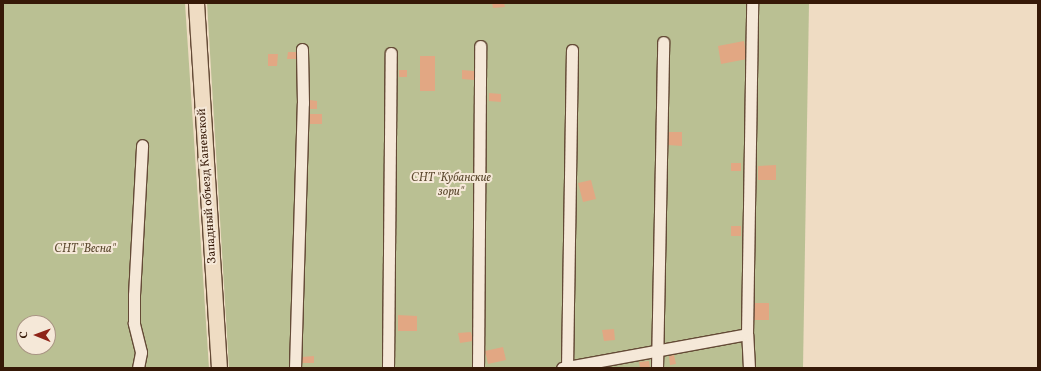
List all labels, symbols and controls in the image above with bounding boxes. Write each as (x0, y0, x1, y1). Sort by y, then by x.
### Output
street label: Западный объезд Каневской (195, 108, 221, 264)
park label: СНТ "Кубанские зори" (411, 172, 491, 200)
park label: СНТ "Весна" (54, 243, 116, 257)
north arrow (16, 315, 56, 355)
text: С (17, 331, 32, 338)

